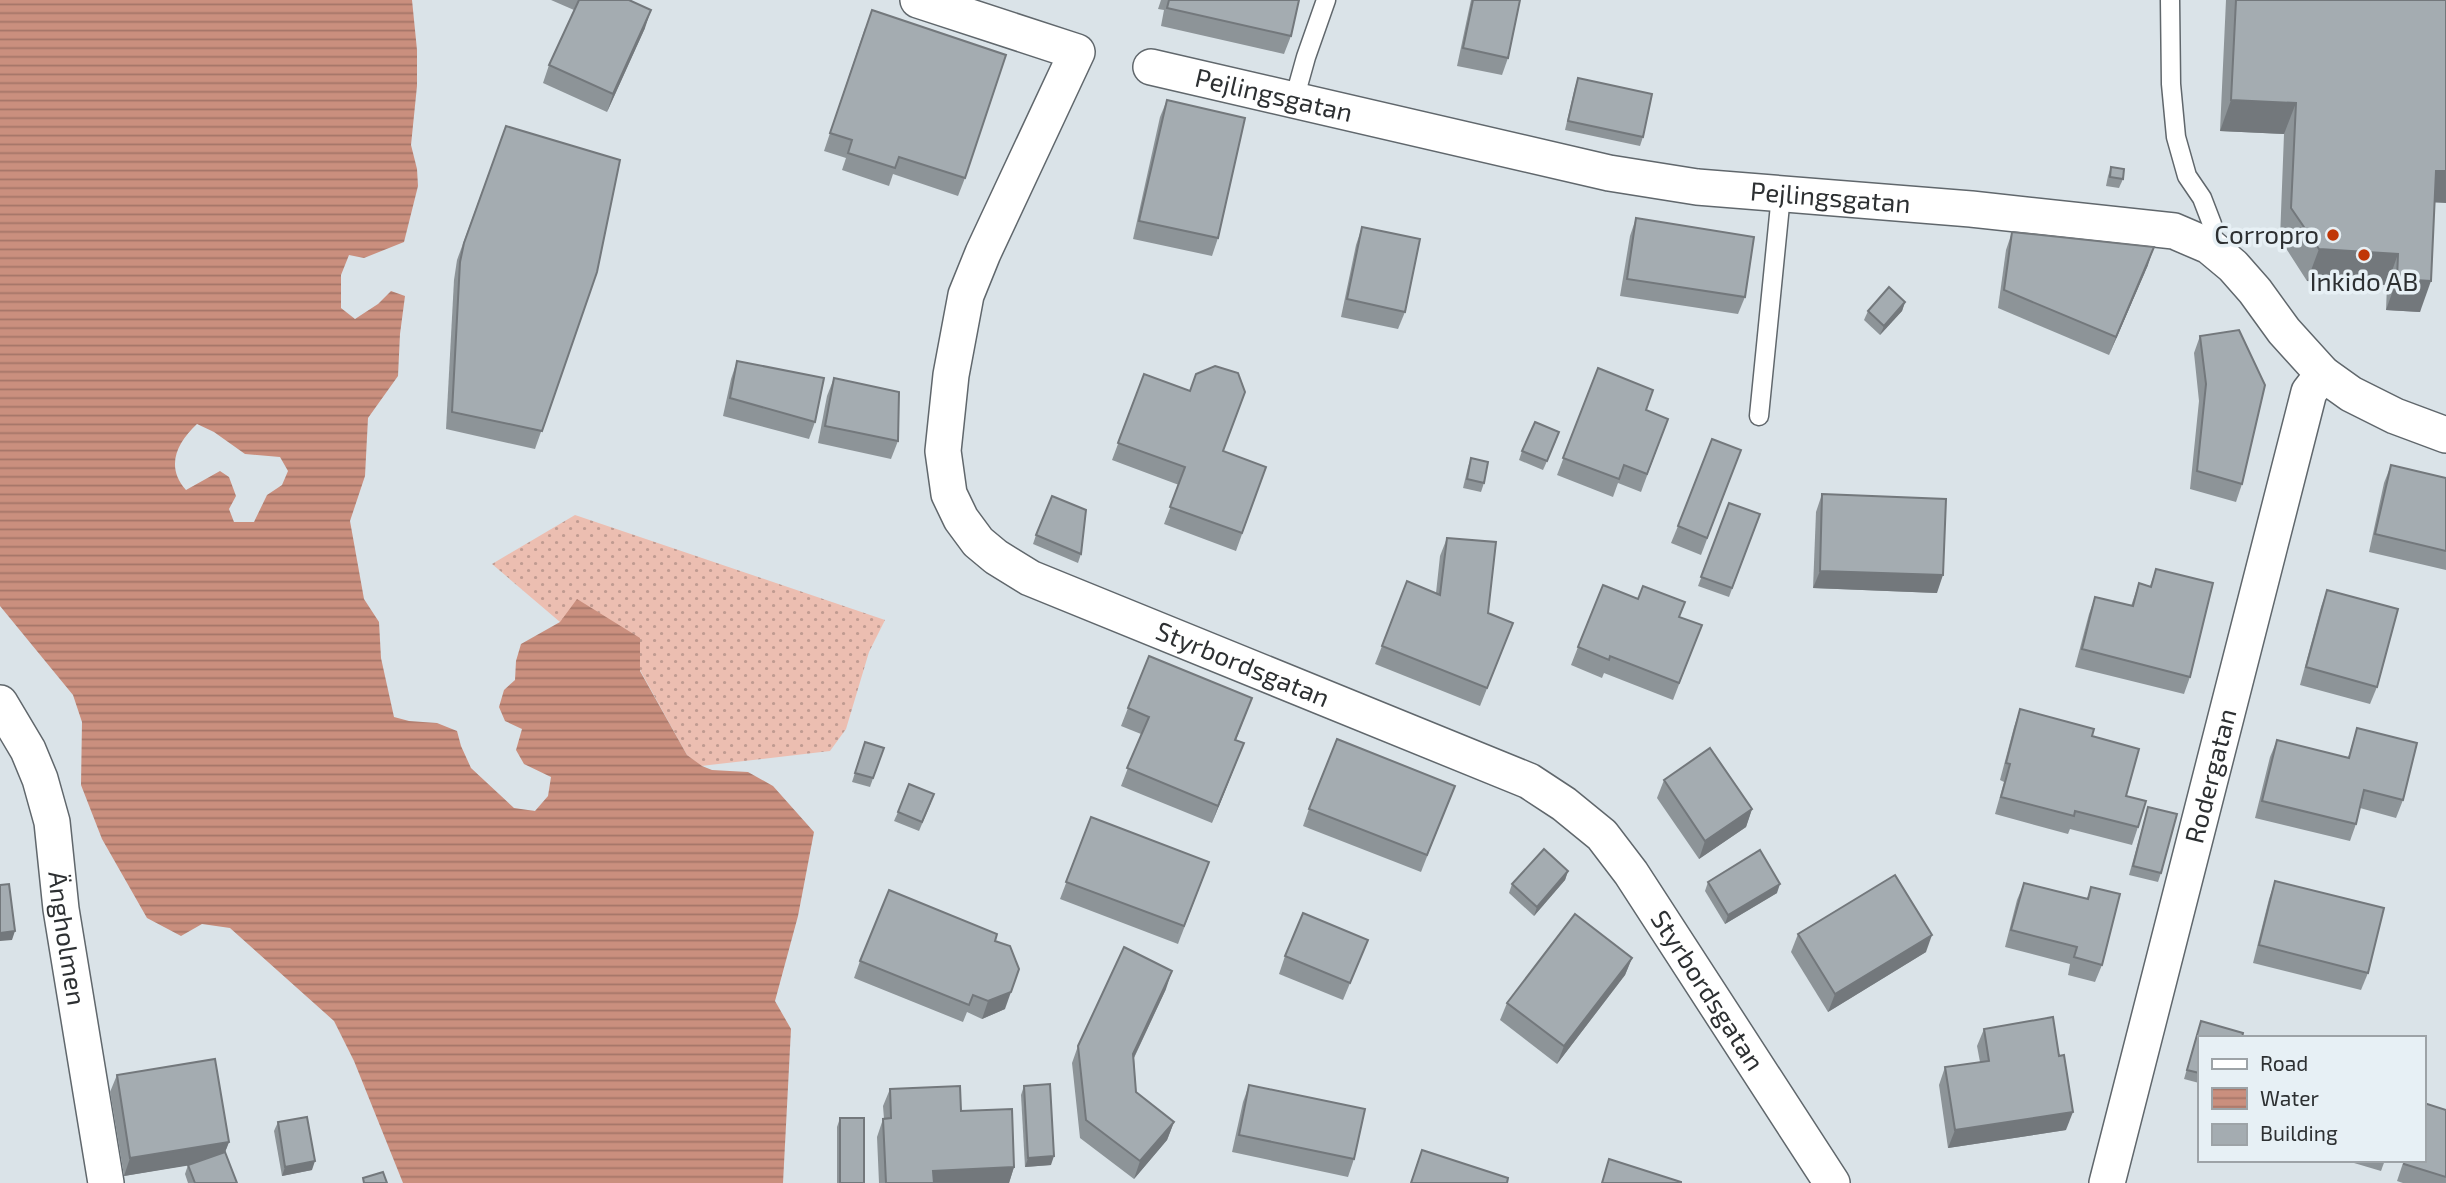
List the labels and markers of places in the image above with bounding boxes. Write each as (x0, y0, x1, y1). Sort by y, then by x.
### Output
place label: Corropro (2214, 218, 2319, 249)
marker: Corropro (2325, 227, 2341, 243)
marker: Inkido AB (2356, 247, 2372, 263)
place label: Inkido AB (2310, 265, 2418, 296)

